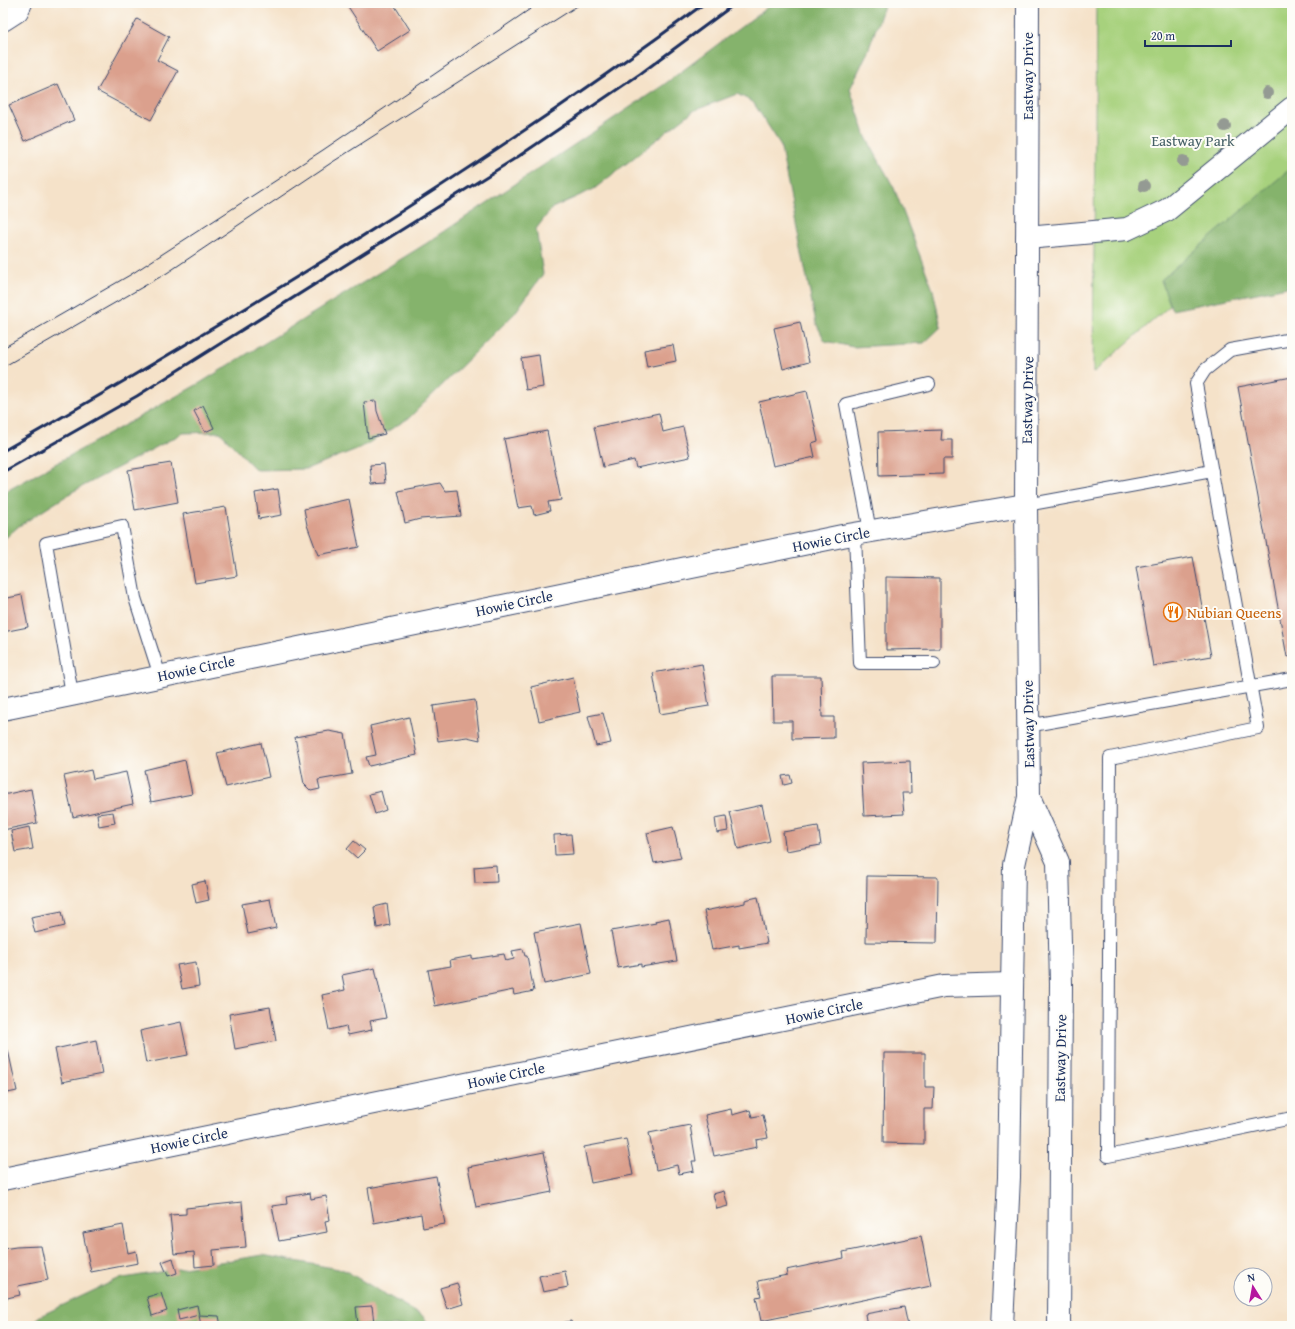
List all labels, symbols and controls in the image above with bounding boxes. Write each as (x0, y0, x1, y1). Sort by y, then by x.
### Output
scale bar (1145, 22, 1231, 48)
text: 20 m (1151, 27, 1175, 44)
street label: Eastway Drive (1017, 32, 1038, 120)
park label: Eastway Park (1151, 130, 1235, 151)
street label: Eastway Drive (1016, 356, 1038, 444)
street label: Howie Circle (790, 521, 872, 557)
street label: Howie Circle (473, 585, 555, 621)
restaurant icon: Nubian Queens (1162, 601, 1184, 623)
place label: Nubian Queens (1187, 602, 1281, 623)
street label: Howie Circle (155, 650, 237, 686)
street label: Eastway Drive (1017, 680, 1039, 768)
street label: Howie Circle (783, 993, 865, 1029)
street label: Eastway Drive (1049, 1014, 1071, 1102)
street label: Howie Circle (465, 1057, 547, 1093)
street label: Howie Circle (148, 1122, 230, 1158)
north arrow (1233, 1267, 1273, 1307)
text: N (1246, 1269, 1257, 1286)

